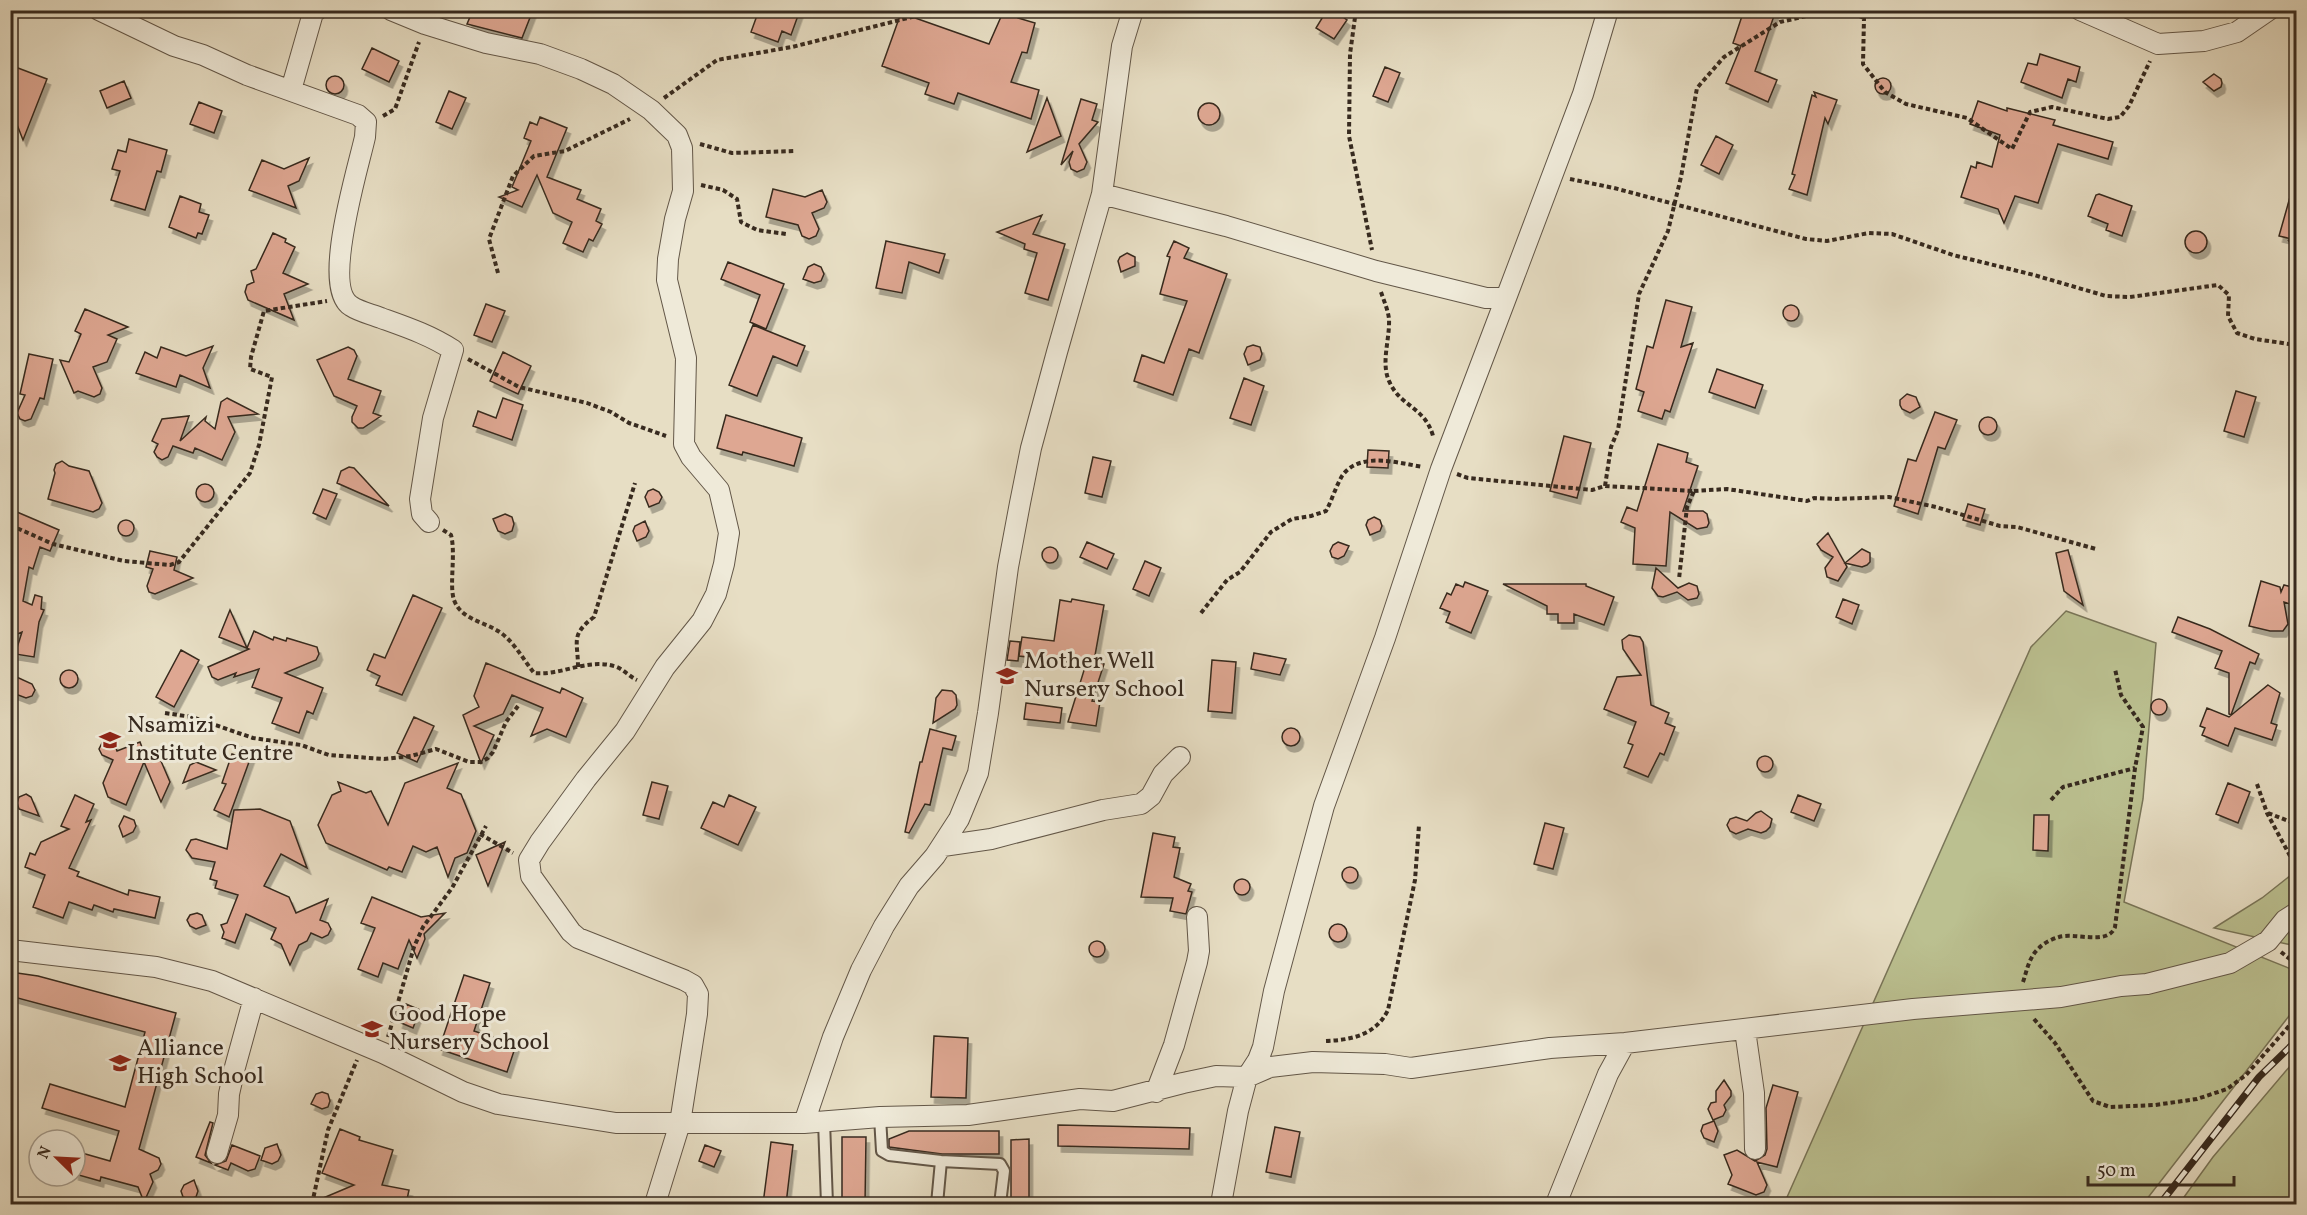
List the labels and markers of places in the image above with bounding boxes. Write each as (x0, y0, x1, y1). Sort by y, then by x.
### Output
place label: Mother Well Nursery School (1024, 645, 1184, 707)
school or university icon: Mother Well Nursery School (995, 664, 1019, 688)
place label: Nsamizi Institute Centre (127, 709, 293, 771)
school or university icon: Nsamizi Institute Centre (98, 728, 122, 752)
place label: Good Hope Nursery School (389, 998, 549, 1060)
school or university icon: Good Hope Nursery School (360, 1017, 384, 1041)
place label: Alliance High School (137, 1032, 264, 1094)
school or university icon: Alliance High School (108, 1051, 132, 1075)

